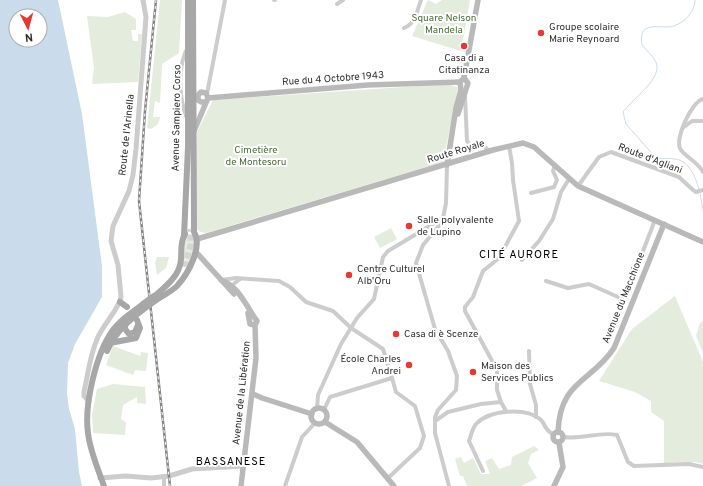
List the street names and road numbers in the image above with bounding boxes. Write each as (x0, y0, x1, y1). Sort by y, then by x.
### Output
street label: Avenue Sampiero Corso (170, 64, 184, 172)
street label: Rue du 4 Octobre 1943 (282, 69, 384, 89)
street label: Route de l'Arinella (116, 94, 138, 176)
street label: Route Royale (426, 137, 486, 167)
street label: Route d'Agliani (616, 141, 684, 177)
street label: Avenue du Macchione (600, 250, 648, 346)
street label: Avenue de la Libération (230, 340, 254, 446)

